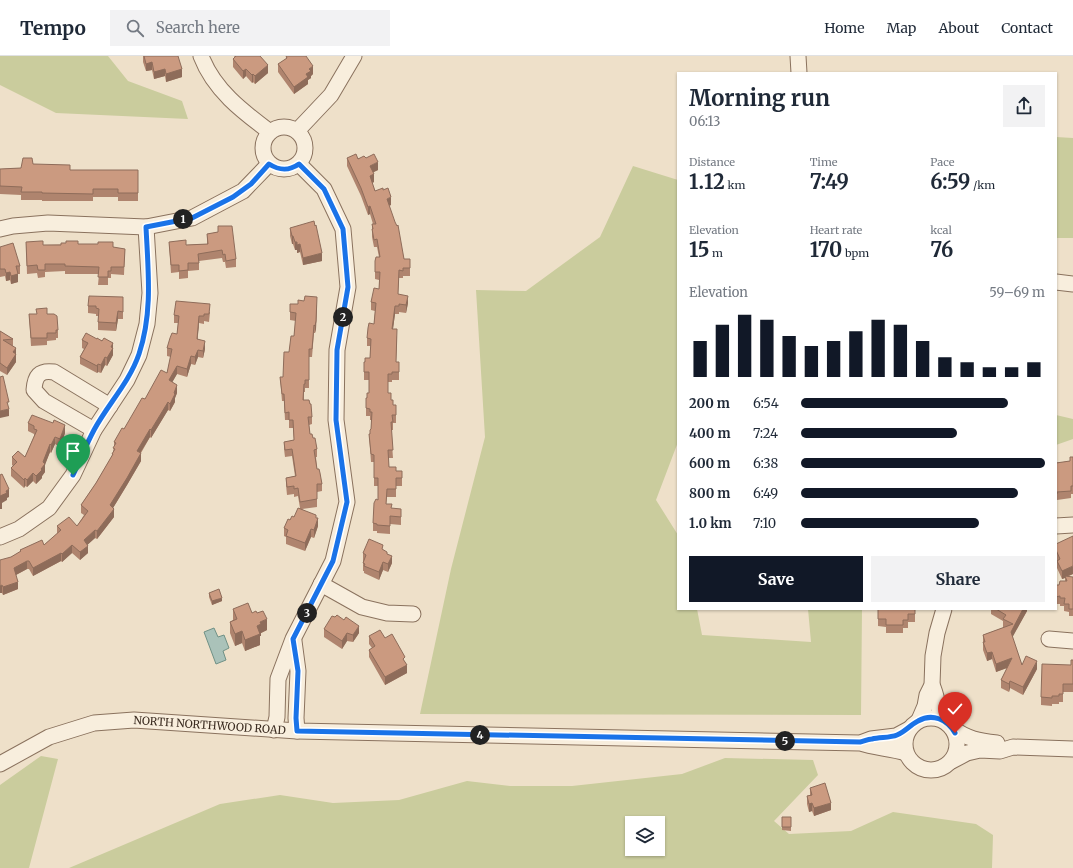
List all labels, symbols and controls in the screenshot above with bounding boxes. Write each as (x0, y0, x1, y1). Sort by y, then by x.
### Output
search box (110, 10, 390, 46)
text: Tempo (20, 16, 86, 40)
icon: search (124, 17, 146, 39)
text: Search here (156, 18, 240, 37)
text: Home (824, 19, 865, 37)
text: Map (887, 19, 916, 37)
text: About (938, 19, 979, 37)
text: Contact (1001, 19, 1053, 37)
text: Morning run (689, 84, 830, 112)
button: share (1003, 85, 1045, 127)
text: 06:13 (689, 113, 720, 130)
text: Distance (689, 155, 735, 169)
text: Time (810, 155, 838, 169)
text: Pace (930, 155, 954, 169)
text: 1.12 (689, 169, 725, 194)
text: 7:49 (810, 169, 849, 194)
text: 6:59 (930, 169, 970, 194)
text: km (725, 178, 745, 192)
text: /km (970, 178, 995, 192)
pin: 1 (173, 209, 193, 229)
text: 1 (180, 212, 186, 226)
text: Elevation (689, 223, 739, 237)
text: Heart rate (810, 223, 862, 237)
text: kcal (930, 223, 952, 237)
text: 15 (689, 237, 709, 262)
text: 170 (810, 237, 842, 262)
text: 76 (930, 237, 953, 262)
text: m (709, 246, 723, 260)
text: bpm (842, 246, 869, 260)
text: Elevation (689, 284, 748, 301)
text: 59–69 m (989, 284, 1045, 301)
pin: 2 (333, 307, 353, 327)
text: 2 (340, 310, 346, 324)
text: 200 m (689, 395, 730, 412)
text: 6:54 (753, 395, 779, 412)
text: 400 m (689, 425, 731, 442)
text: 7:24 (753, 425, 778, 442)
pin (56, 434, 90, 475)
icon: arrive (62, 440, 84, 462)
text: 600 m (689, 455, 730, 472)
text: 6:38 (753, 455, 778, 472)
text: 800 m (689, 485, 730, 502)
text: 6:49 (753, 485, 778, 502)
text: 1.0 km (689, 515, 732, 532)
text: 7:10 (753, 515, 776, 532)
button: Save (689, 556, 863, 602)
button: Share (871, 556, 1045, 602)
pin: 3 (297, 603, 317, 623)
text: 3 (304, 606, 310, 620)
pin (938, 692, 972, 733)
icon: check (944, 698, 966, 720)
street label: NORTH NORTHWOOD ROAD (133, 713, 286, 737)
pin: 4 (470, 725, 490, 745)
text: 4 (477, 728, 484, 742)
pin: 5 (775, 731, 795, 751)
text: 5 (782, 734, 788, 748)
map controls (625, 816, 665, 856)
button: layers (625, 816, 665, 856)

